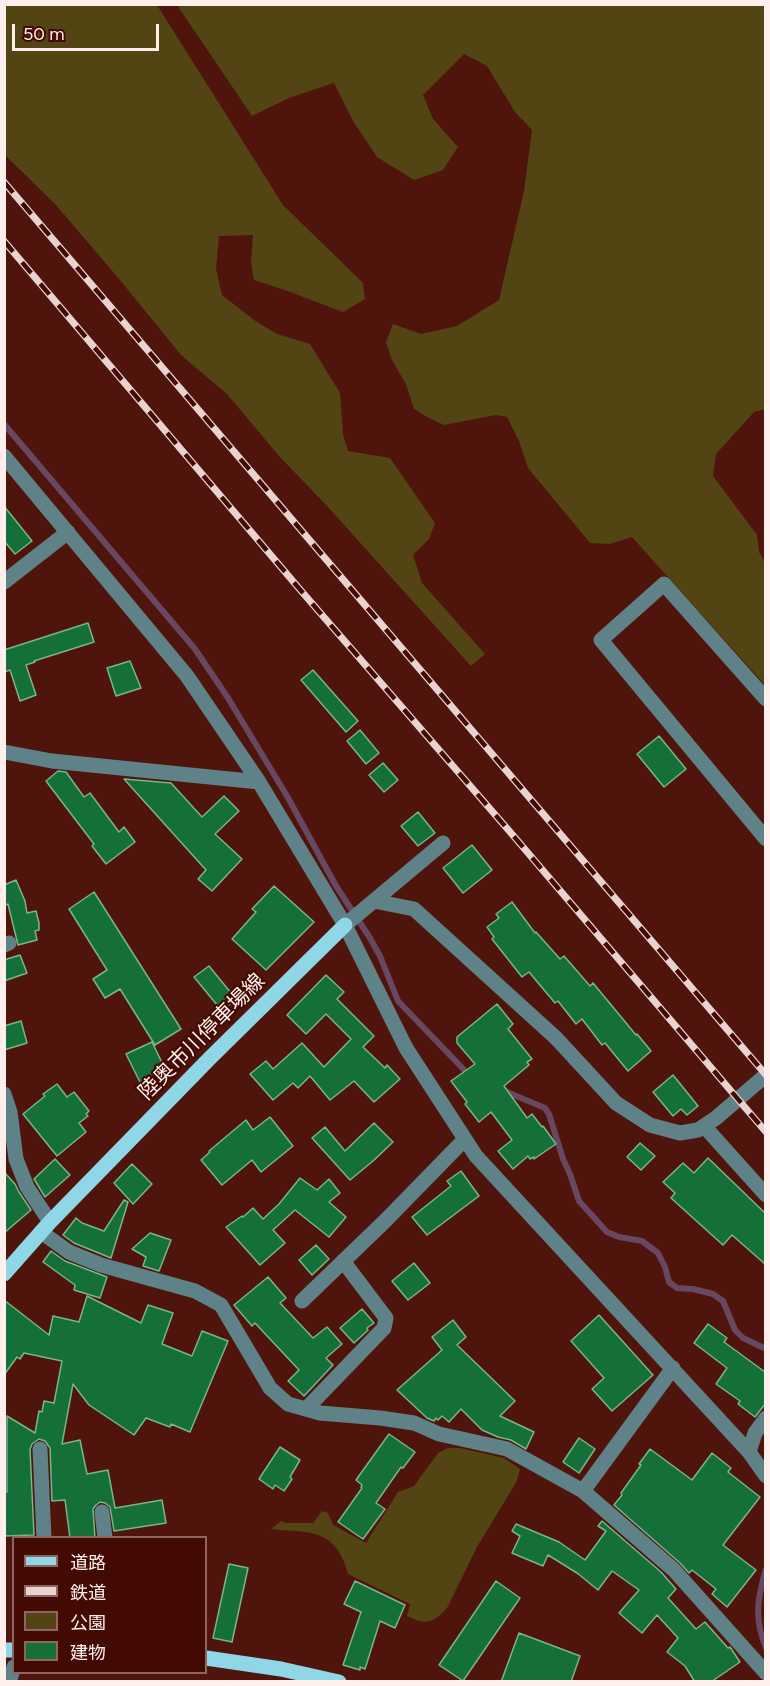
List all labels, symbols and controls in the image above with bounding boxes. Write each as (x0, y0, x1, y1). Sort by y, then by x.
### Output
scale bar (15, 12, 162, 50)
text: 50 m (23, 23, 65, 45)
street label: 陸奥市川停車場線 (134, 969, 270, 1105)
legend (12, 1536, 207, 1674)
text: 道路 (70, 1552, 106, 1574)
text: 鉄道 (70, 1582, 106, 1604)
text: 公園 (70, 1612, 106, 1634)
text: 建物 (70, 1642, 106, 1664)

